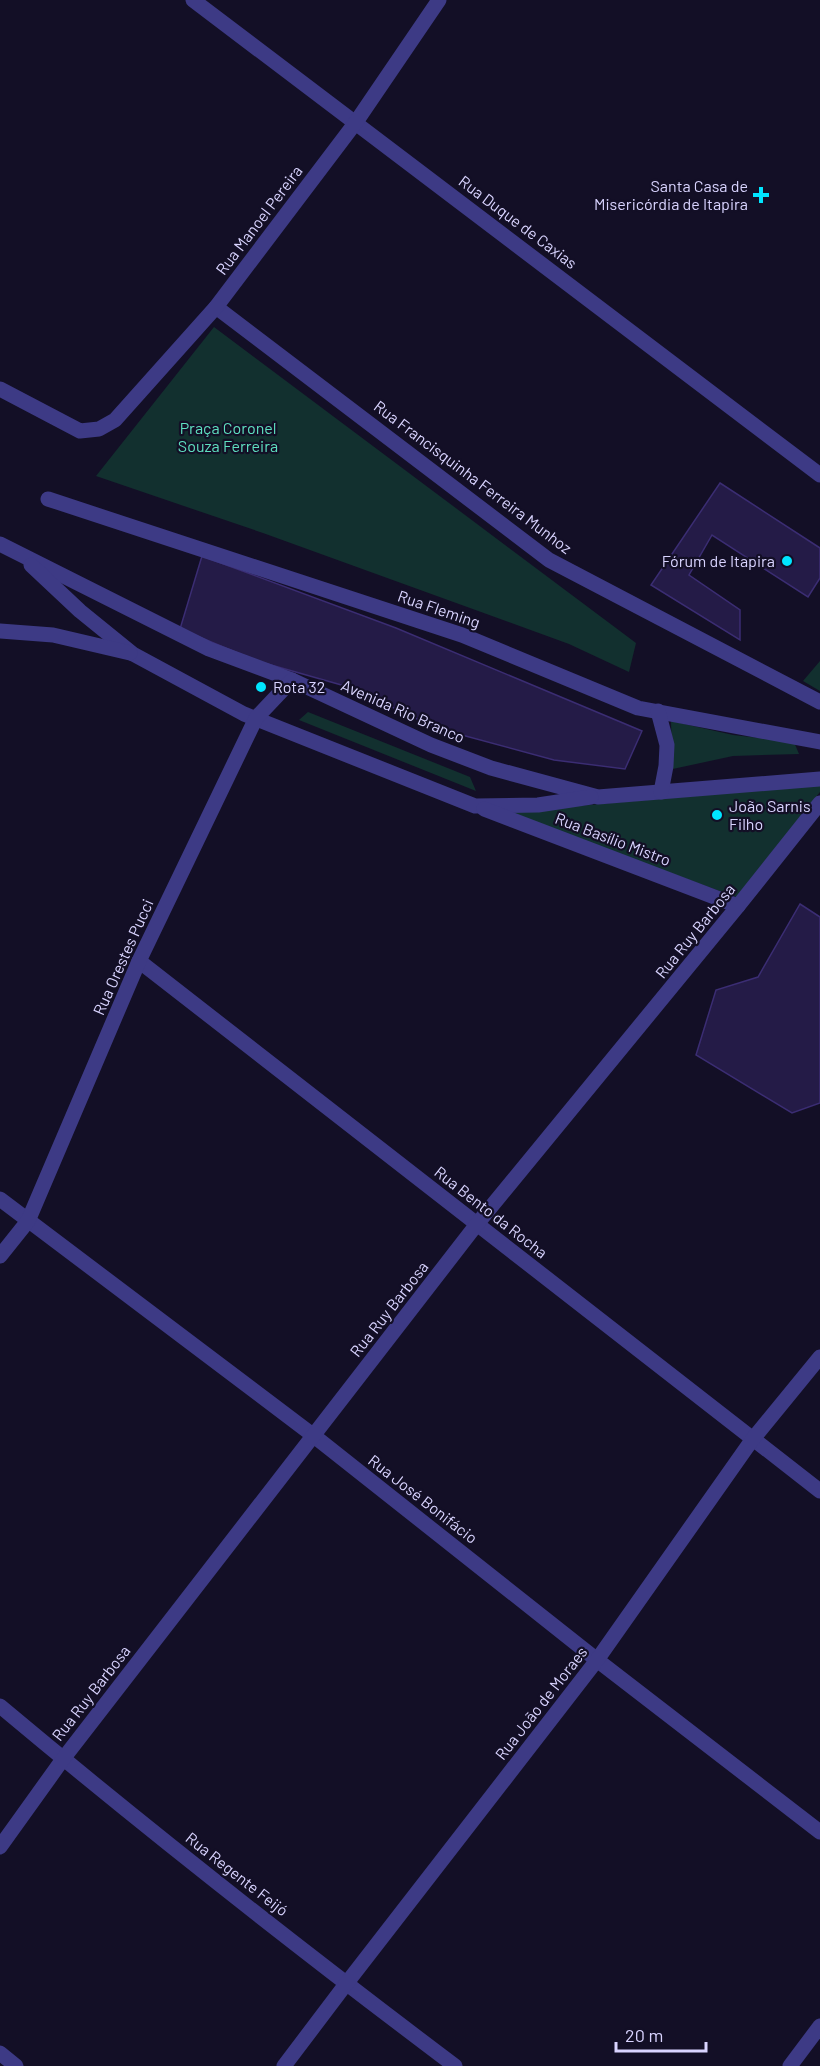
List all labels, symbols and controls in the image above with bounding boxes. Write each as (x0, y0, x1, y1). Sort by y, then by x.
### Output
street label: Rua Manoel Pereira (211, 161, 306, 278)
street label: Rua Duque de Caxias (455, 171, 581, 272)
place label: Santa Casa de Misericórdia de Itapira (594, 176, 748, 213)
marker: Santa Casa de Misericórdia de Itapira (752, 186, 770, 204)
street label: Rua Francisquinha Ferreira Munhoz (371, 396, 576, 557)
park label: Praça Coronel Souza Ferreira (178, 418, 278, 455)
place label: Fórum de Itapira (662, 551, 775, 570)
marker: Fórum de Itapira (780, 554, 794, 568)
street label: Rua Fleming (396, 586, 483, 631)
street label: Avenida Rio Branco (338, 675, 468, 746)
place label: Rota 32 (273, 677, 325, 696)
marker: Rota 32 (254, 680, 268, 694)
place label: João Sarnis Filho (729, 796, 811, 833)
street label: Rua Basílio Mistro (553, 808, 674, 869)
marker: João Sarnis Filho (710, 808, 724, 822)
street label: Rua Ruy Barbosa (651, 880, 738, 982)
street label: Rua Orestes Pucci (88, 896, 157, 1018)
street label: Rua Bento da Rocha (431, 1162, 552, 1262)
street label: Rua Ruy Barbosa (345, 1257, 432, 1360)
street label: Rua José Bonifácio (365, 1450, 482, 1547)
street label: Rua Ruy Barbosa (47, 1641, 134, 1744)
street label: Rua João de Moraes (491, 1642, 591, 1763)
street label: Rua Regente Feijó (182, 1828, 292, 1919)
scale bar (616, 2015, 706, 2053)
text: 20 m (625, 2024, 663, 2046)

